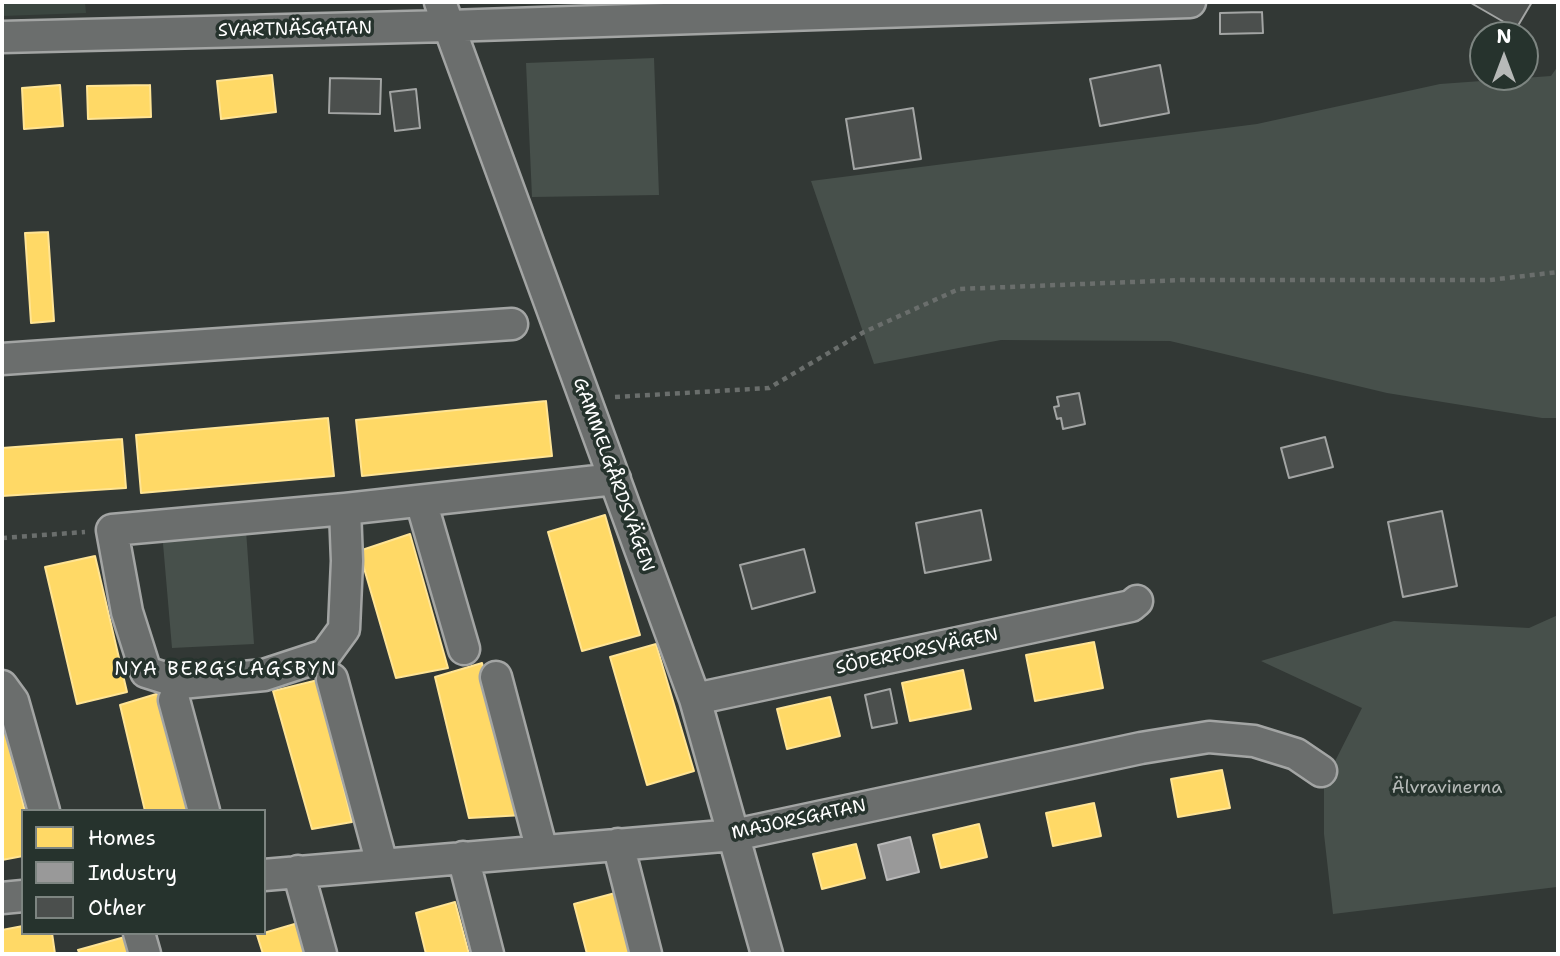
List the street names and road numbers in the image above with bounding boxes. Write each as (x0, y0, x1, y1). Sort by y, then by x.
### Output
street label: SVARTNÄSGATAN (218, 18, 372, 42)
street label: GAMMELGÅRDSVÄGEN (568, 375, 658, 575)
street label: SÖDERFORSVÄGEN (834, 624, 1000, 680)
street label: MAJORSGATAN (730, 795, 868, 845)

